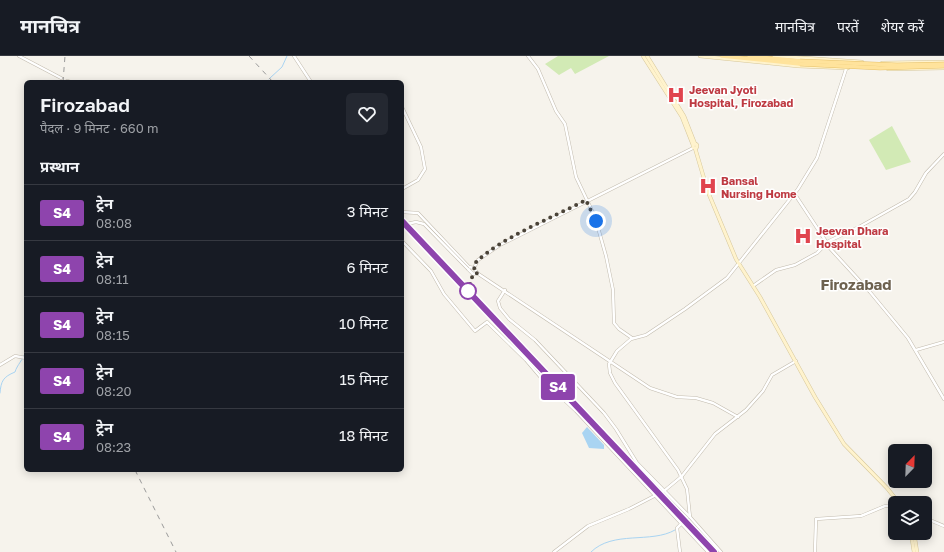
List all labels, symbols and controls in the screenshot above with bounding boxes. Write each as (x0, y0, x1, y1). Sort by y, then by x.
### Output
text: मानचित्र (20, 14, 80, 37)
text: मानचित्र (775, 18, 815, 35)
text: परतें (837, 18, 859, 35)
text: शेयर करें (881, 18, 924, 35)
place label: Jeevan Jyoti Hospital, Firozabad (689, 83, 793, 109)
hospital icon: Jeevan Jyoti Hospital, Firozabad (666, 85, 686, 105)
text: Firozabad (40, 93, 130, 116)
button: heart (346, 93, 388, 135)
text: पैदल · 9 मिनट · 660 m (40, 120, 158, 136)
text: प्रस्थान (40, 157, 79, 175)
place label: Bansal Nursing Home (721, 174, 797, 200)
hospital icon: Bansal Nursing Home (698, 176, 718, 196)
text: ट्रेन (96, 194, 113, 212)
text: 3 मिनट (347, 202, 388, 220)
text: S4 (53, 204, 71, 221)
your location (586, 211, 606, 231)
text: 08:08 (96, 215, 132, 231)
place label: Jeevan Dhara Hospital (816, 224, 888, 250)
hospital icon: Jeevan Dhara Hospital (793, 226, 813, 246)
text: ट्रेन (96, 250, 113, 268)
text: 6 मिनट (346, 258, 388, 276)
text: S4 (53, 260, 71, 277)
text: 08:11 (96, 271, 129, 287)
district label: Firozabad (820, 275, 892, 293)
unlabelled marker (459, 282, 477, 300)
text: ट्रेन (96, 306, 113, 324)
text: 10 मिनट (339, 314, 388, 332)
text: S4 (53, 316, 71, 333)
text: 08:15 (96, 327, 130, 343)
text: ट्रेन (96, 362, 113, 380)
text: 15 मिनट (340, 370, 388, 388)
text: S4 (53, 372, 71, 389)
line badge: S4 (540, 374, 576, 400)
text: S4 (549, 378, 567, 395)
text: 08:20 (96, 383, 132, 399)
text: ट्रेन (96, 418, 113, 436)
text: 18 मिनट (339, 426, 388, 444)
text: S4 (53, 428, 71, 445)
text: 08:23 (96, 439, 131, 455)
north arrow (888, 444, 932, 488)
map controls (888, 444, 932, 540)
button: layers (888, 496, 932, 540)

